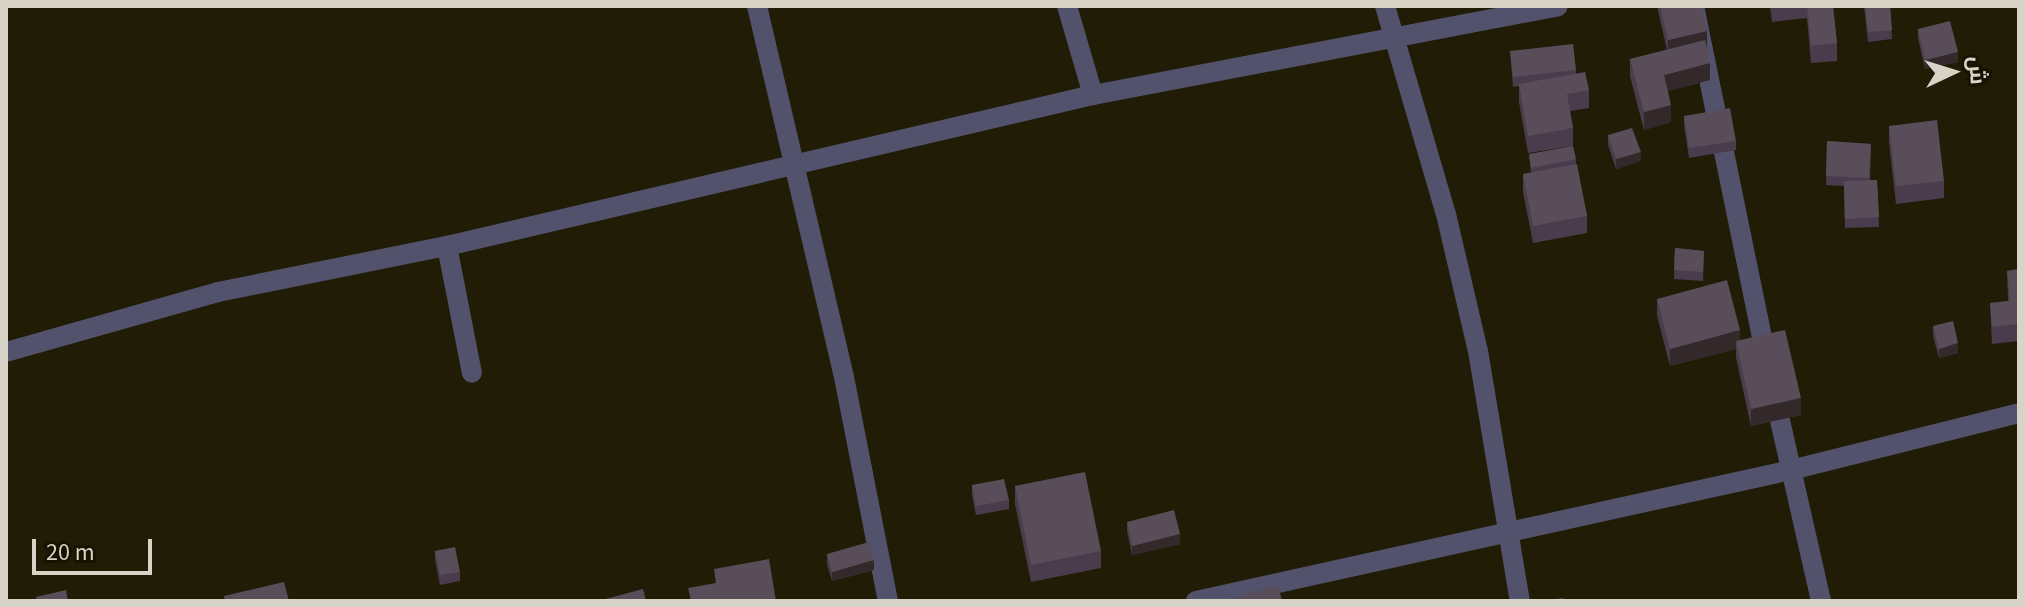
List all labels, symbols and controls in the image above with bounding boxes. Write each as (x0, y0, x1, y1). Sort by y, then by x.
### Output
north arrow (1913, 32, 1993, 112)
text: ش (1960, 55, 1994, 86)
scale bar (36, 523, 156, 573)
text: 20 m (46, 535, 95, 570)

